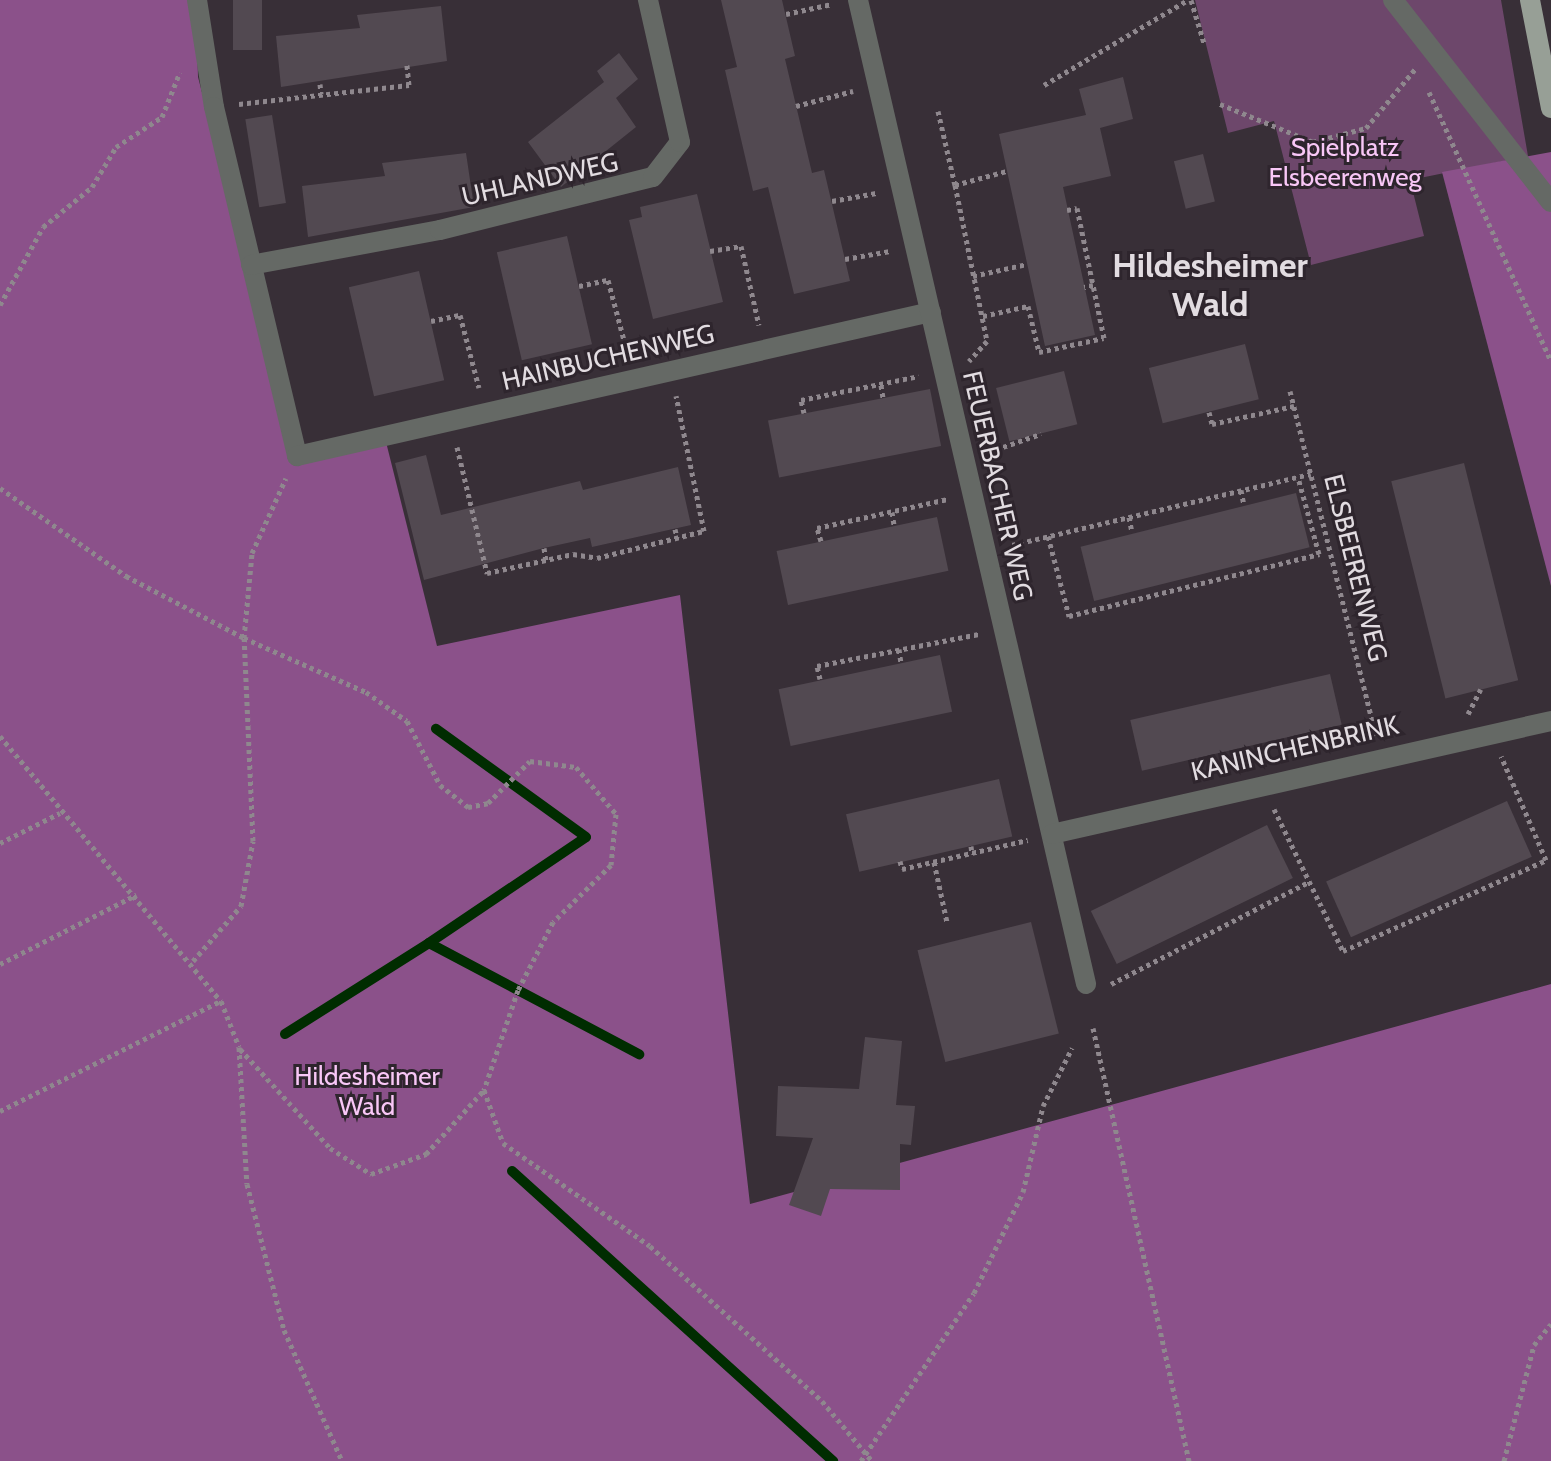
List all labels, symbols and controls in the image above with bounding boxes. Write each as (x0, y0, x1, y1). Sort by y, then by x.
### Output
park label: Spielplatz Elsbeerenweg (1269, 132, 1421, 194)
street label: UHLANDWEG (459, 147, 621, 213)
district label: Hildesheimer Wald (1112, 245, 1308, 324)
street label: HAINBUCHENWEG (499, 318, 717, 398)
street label: FEUERBACHER WEG (955, 368, 1039, 604)
street label: ELSBEERENWEG (1317, 471, 1393, 665)
street label: KANINCHENBRINK (1188, 710, 1402, 788)
park label: Hildesheimer Wald (294, 1061, 440, 1122)

